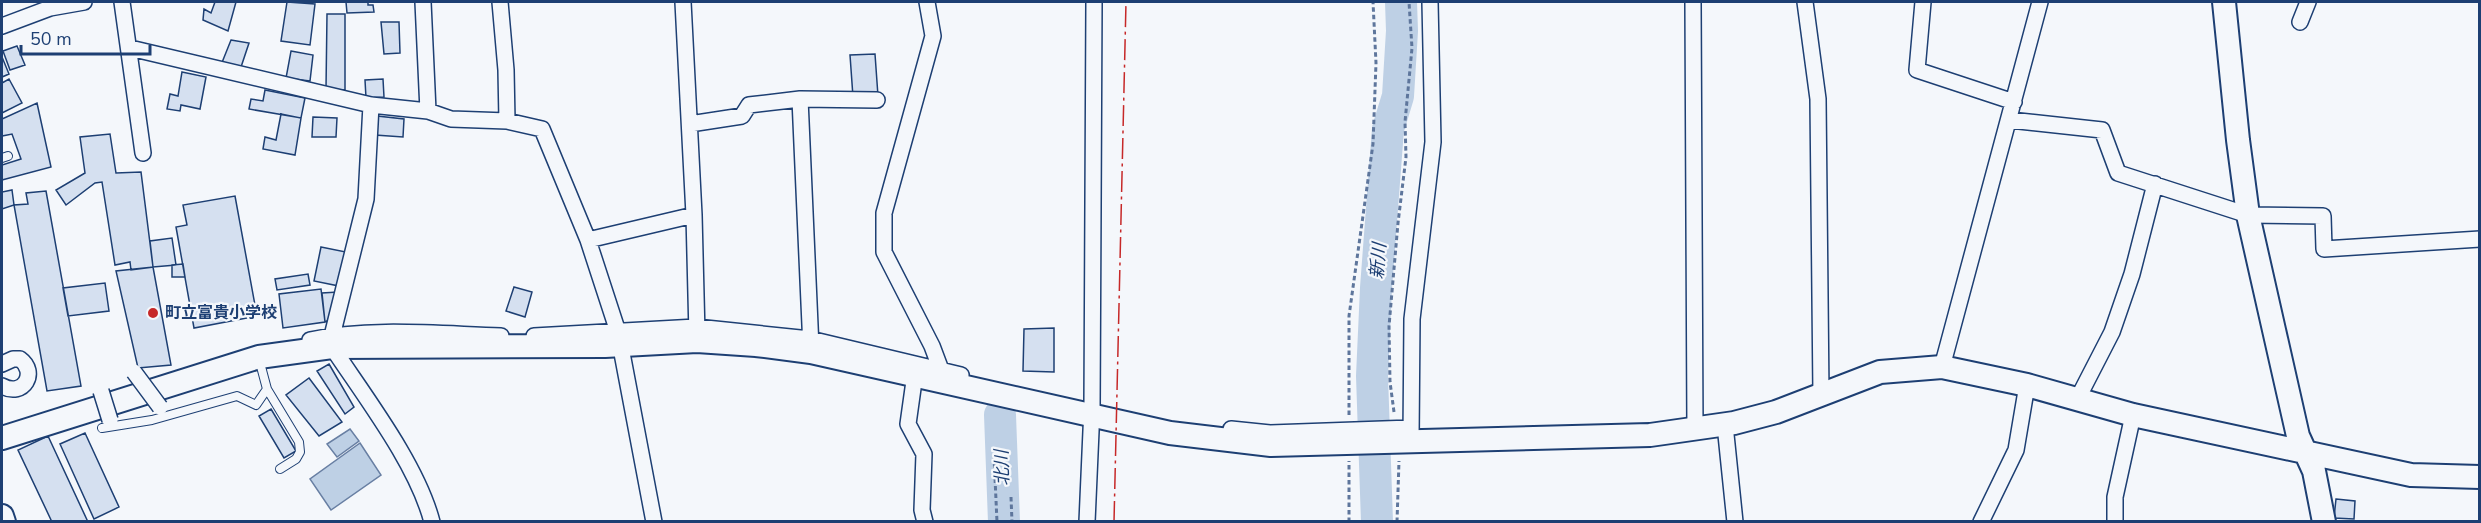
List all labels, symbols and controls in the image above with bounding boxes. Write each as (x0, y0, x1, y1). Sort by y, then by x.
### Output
scale bar (21, 18, 150, 56)
text: 50 m (30, 27, 72, 51)
water label: 新川 (1364, 240, 1392, 280)
place label: 町立富貴小学校 (165, 302, 277, 324)
marker: 町立富貴小学校 (146, 306, 160, 320)
water label: 北川 (989, 448, 1015, 486)

